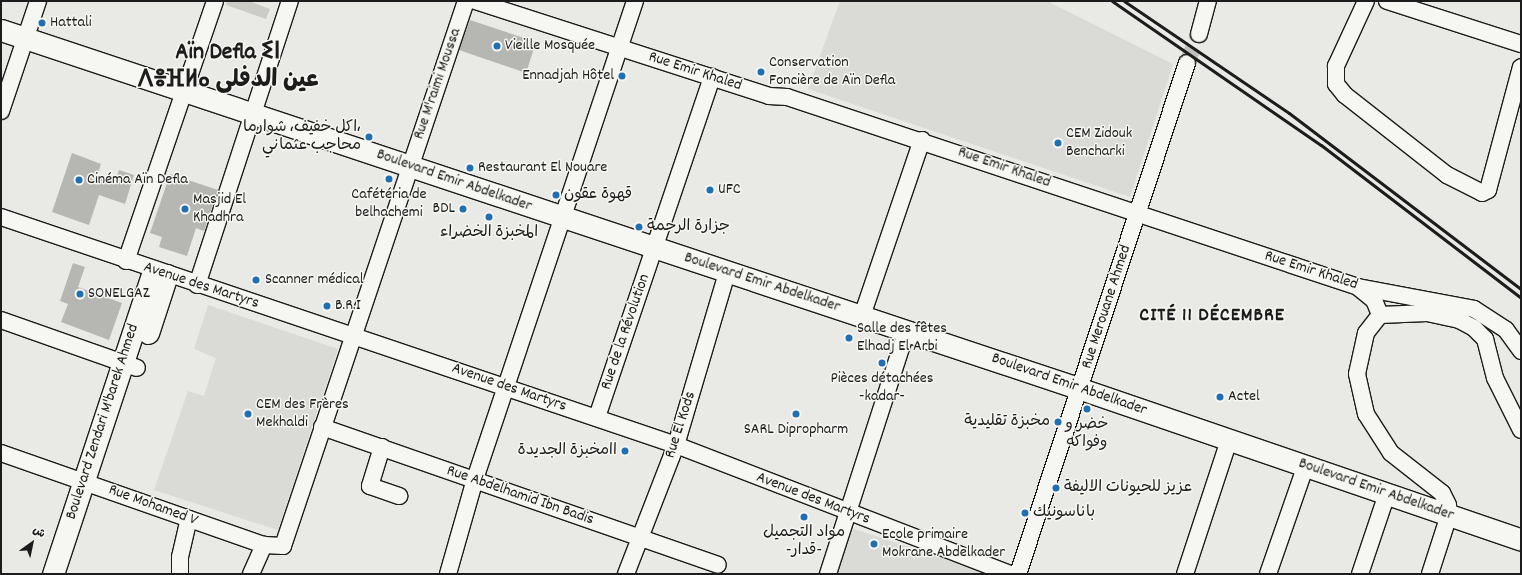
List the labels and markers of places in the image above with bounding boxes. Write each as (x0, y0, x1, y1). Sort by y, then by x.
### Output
place label: Hattali (50, 13, 92, 33)
marker: Hattali (37, 18, 47, 28)
place label: Vieille Mosquée (505, 36, 595, 56)
marker: Vieille Mosquée (492, 41, 502, 51)
place label: Conservation Foncière de Aïn Defla (769, 53, 895, 91)
place label: Ennadjah Hôtel (522, 66, 614, 86)
marker: Conservation Foncière de Aïn Defla (756, 67, 766, 77)
marker: Ennadjah Hôtel (617, 71, 627, 81)
place label: اكل خفيف، شوارما، محاجب عثماني (243, 118, 361, 156)
place label: CEM Zidouk Bencharki (1066, 124, 1132, 162)
marker: اكل خفيف، شوارما، محاجب عثماني (364, 132, 374, 142)
marker: CEM Zidouk Bencharki (1053, 138, 1063, 148)
place label: Restaurant El Nouare (478, 158, 607, 178)
marker: Restaurant El Nouare (465, 163, 475, 173)
place label: Cinéma Aïn Defla (87, 170, 188, 190)
marker: Cafétéria de belhachemi (384, 174, 394, 184)
marker: Cinéma Aïn Defla (74, 175, 84, 185)
place label: UFC (718, 180, 741, 200)
place label: Cafétéria de belhachemi (351, 185, 427, 223)
place label: قهوة عقون (564, 185, 632, 205)
marker: UFC (705, 185, 715, 195)
place label: Masjid El Khadhra (193, 190, 246, 228)
marker: قهوة عقون (551, 190, 561, 200)
place label: BDL (433, 199, 455, 219)
marker: Masjid El Khadhra (180, 204, 190, 214)
marker: BDL (458, 204, 468, 214)
marker: المخبزة الخضراء (484, 212, 494, 222)
place label: جزارة الرحمة (647, 217, 730, 237)
marker: جزارة الرحمة (634, 222, 644, 232)
place label: المخبزة الخضراء (440, 223, 538, 243)
place label: Scanner médical (265, 270, 363, 290)
marker: Scanner médical (250, 274, 262, 286)
place label: SONELGAZ (88, 284, 150, 304)
marker: SONELGAZ (75, 289, 85, 299)
place label: B.R.I (335, 296, 361, 316)
marker: B.R.I (322, 301, 332, 311)
place label: Salle des fêtes Elhadj El Arbi (857, 319, 947, 357)
marker: Salle des fêtes Elhadj El Arbi (844, 333, 854, 343)
marker: Pièces détachées -kadar- (877, 358, 887, 368)
place label: Pièces détachées -kadar- (830, 369, 934, 407)
place label: Actel (1228, 387, 1260, 407)
marker: Actel (1215, 392, 1225, 402)
place label: CEM des Frères Mekhaldi (256, 395, 349, 433)
marker: خضر و وفواكه (1082, 404, 1092, 414)
marker: CEM des Frères Mekhaldi (243, 409, 253, 419)
marker: SARL Dipropharm (791, 409, 801, 419)
place label: مخبزة تقليدية (964, 412, 1050, 432)
place label: خضر و وفواكه (1066, 415, 1108, 453)
marker: مخبزة تقليدية (1053, 417, 1063, 427)
place label: SARL Dipropharm (744, 420, 848, 440)
place label: اامخبزة الجديدة (518, 441, 617, 461)
marker: اامخبزة الجديدة (620, 446, 630, 456)
place label: عزيز للحيونات الاليفة (1064, 478, 1192, 498)
marker: عزيز للحيونات الاليفة (1051, 483, 1061, 493)
place label: باناسونيك (1033, 503, 1095, 523)
marker: باناسونيك (1020, 508, 1030, 518)
marker: مواد التجميل -قدار- (799, 512, 809, 522)
place label: مواد التجميل -قدار- (763, 523, 845, 561)
place label: Ecole primaire Mokrane Abdelkader (882, 525, 1005, 563)
marker: Ecole primaire Mokrane Abdelkader (869, 539, 879, 549)

